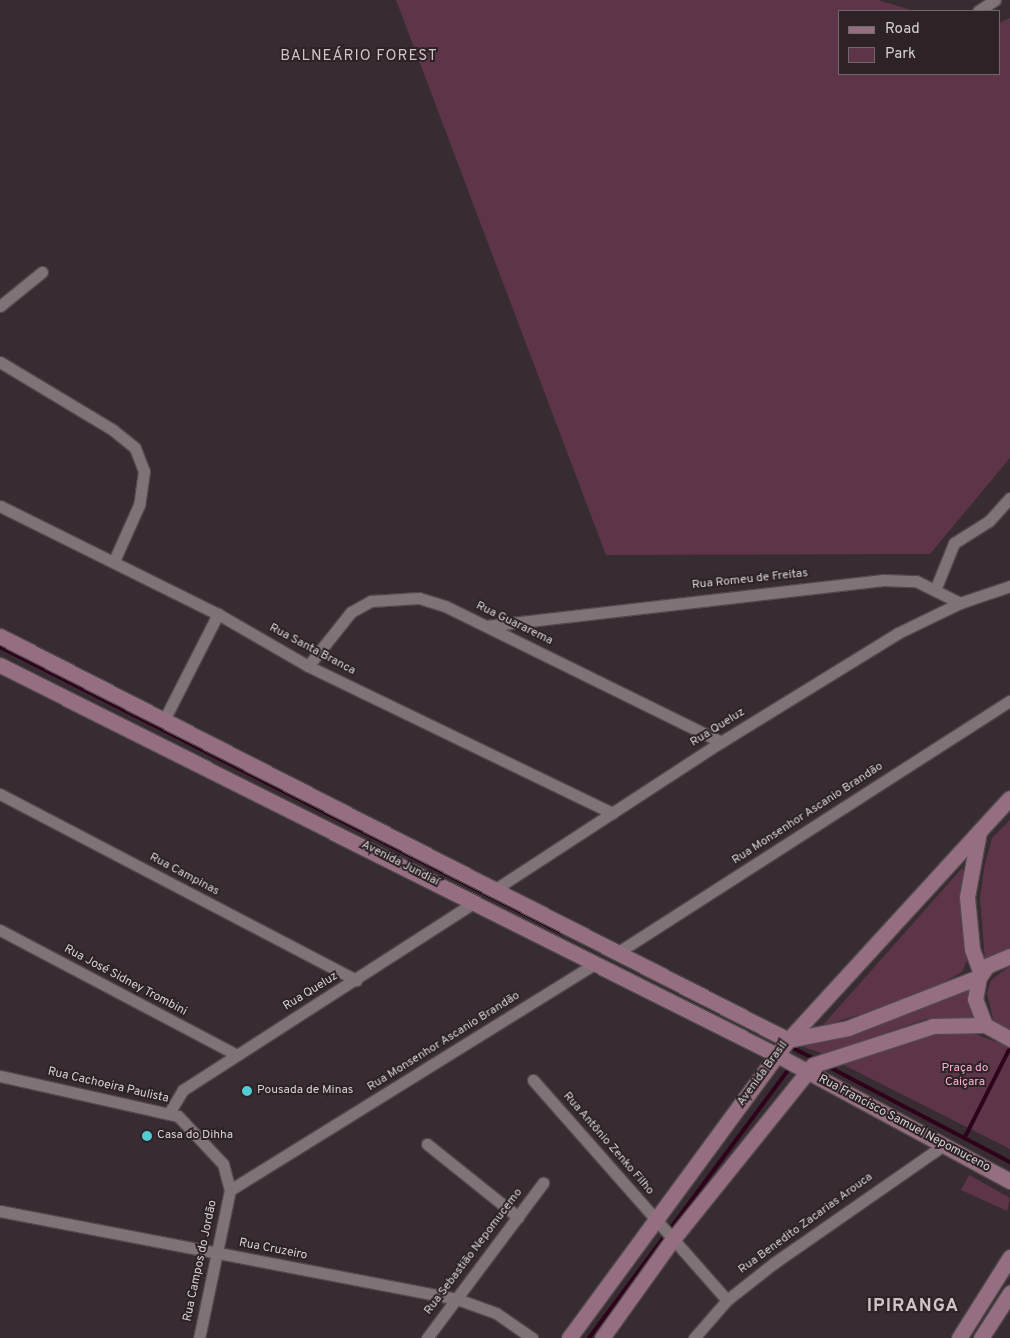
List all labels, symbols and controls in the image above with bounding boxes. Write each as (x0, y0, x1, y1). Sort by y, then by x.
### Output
legend (838, 10, 1000, 75)
text: Road (885, 20, 920, 39)
text: Park (885, 45, 916, 64)
district label: BALNEÁRIO FOREST (278, 48, 440, 66)
street label: Rua Romeu de Freitas (691, 567, 809, 593)
street label: Rua Guararema (473, 599, 555, 649)
street label: Rua Santa Branca (266, 621, 358, 679)
street label: Rua Queluz (688, 706, 748, 750)
street label: Rua Monsenhor Ascanio Brandão (730, 760, 886, 868)
street label: Avenida Jundiaí (359, 838, 441, 890)
street label: Rua Campinas (147, 851, 221, 899)
street label: Rua José Sidney Trombini (61, 942, 189, 1020)
street label: Rua Queluz (281, 970, 341, 1014)
street label: Rua Monsenhor Ascanio Brandão (365, 989, 523, 1095)
street label: Avenida Brasil (735, 1039, 791, 1109)
park label: Praça do Caiçara (942, 1062, 988, 1090)
street label: Rua Cachoeira Paulista (46, 1065, 170, 1107)
street label: Rua Francisco Samuel Nepomuceno (816, 1072, 992, 1176)
place label: Pousada de Minas (257, 1084, 353, 1098)
marker: Pousada de Minas (241, 1085, 253, 1097)
street label: Rua Antônio Zenko Filho (559, 1089, 657, 1199)
place label: Casa do Dihha (157, 1129, 233, 1143)
marker: Casa do Dihha (141, 1130, 153, 1142)
street label: Rua Benedito Zacarias Arouca (736, 1170, 876, 1278)
street label: Rua Sebastião Nepomucemo (422, 1186, 526, 1318)
street label: Rua Campos do Jordão (181, 1199, 221, 1323)
street label: Rua Cruzeiro (238, 1236, 308, 1264)
district label: IPIRANGA (866, 1296, 960, 1318)

